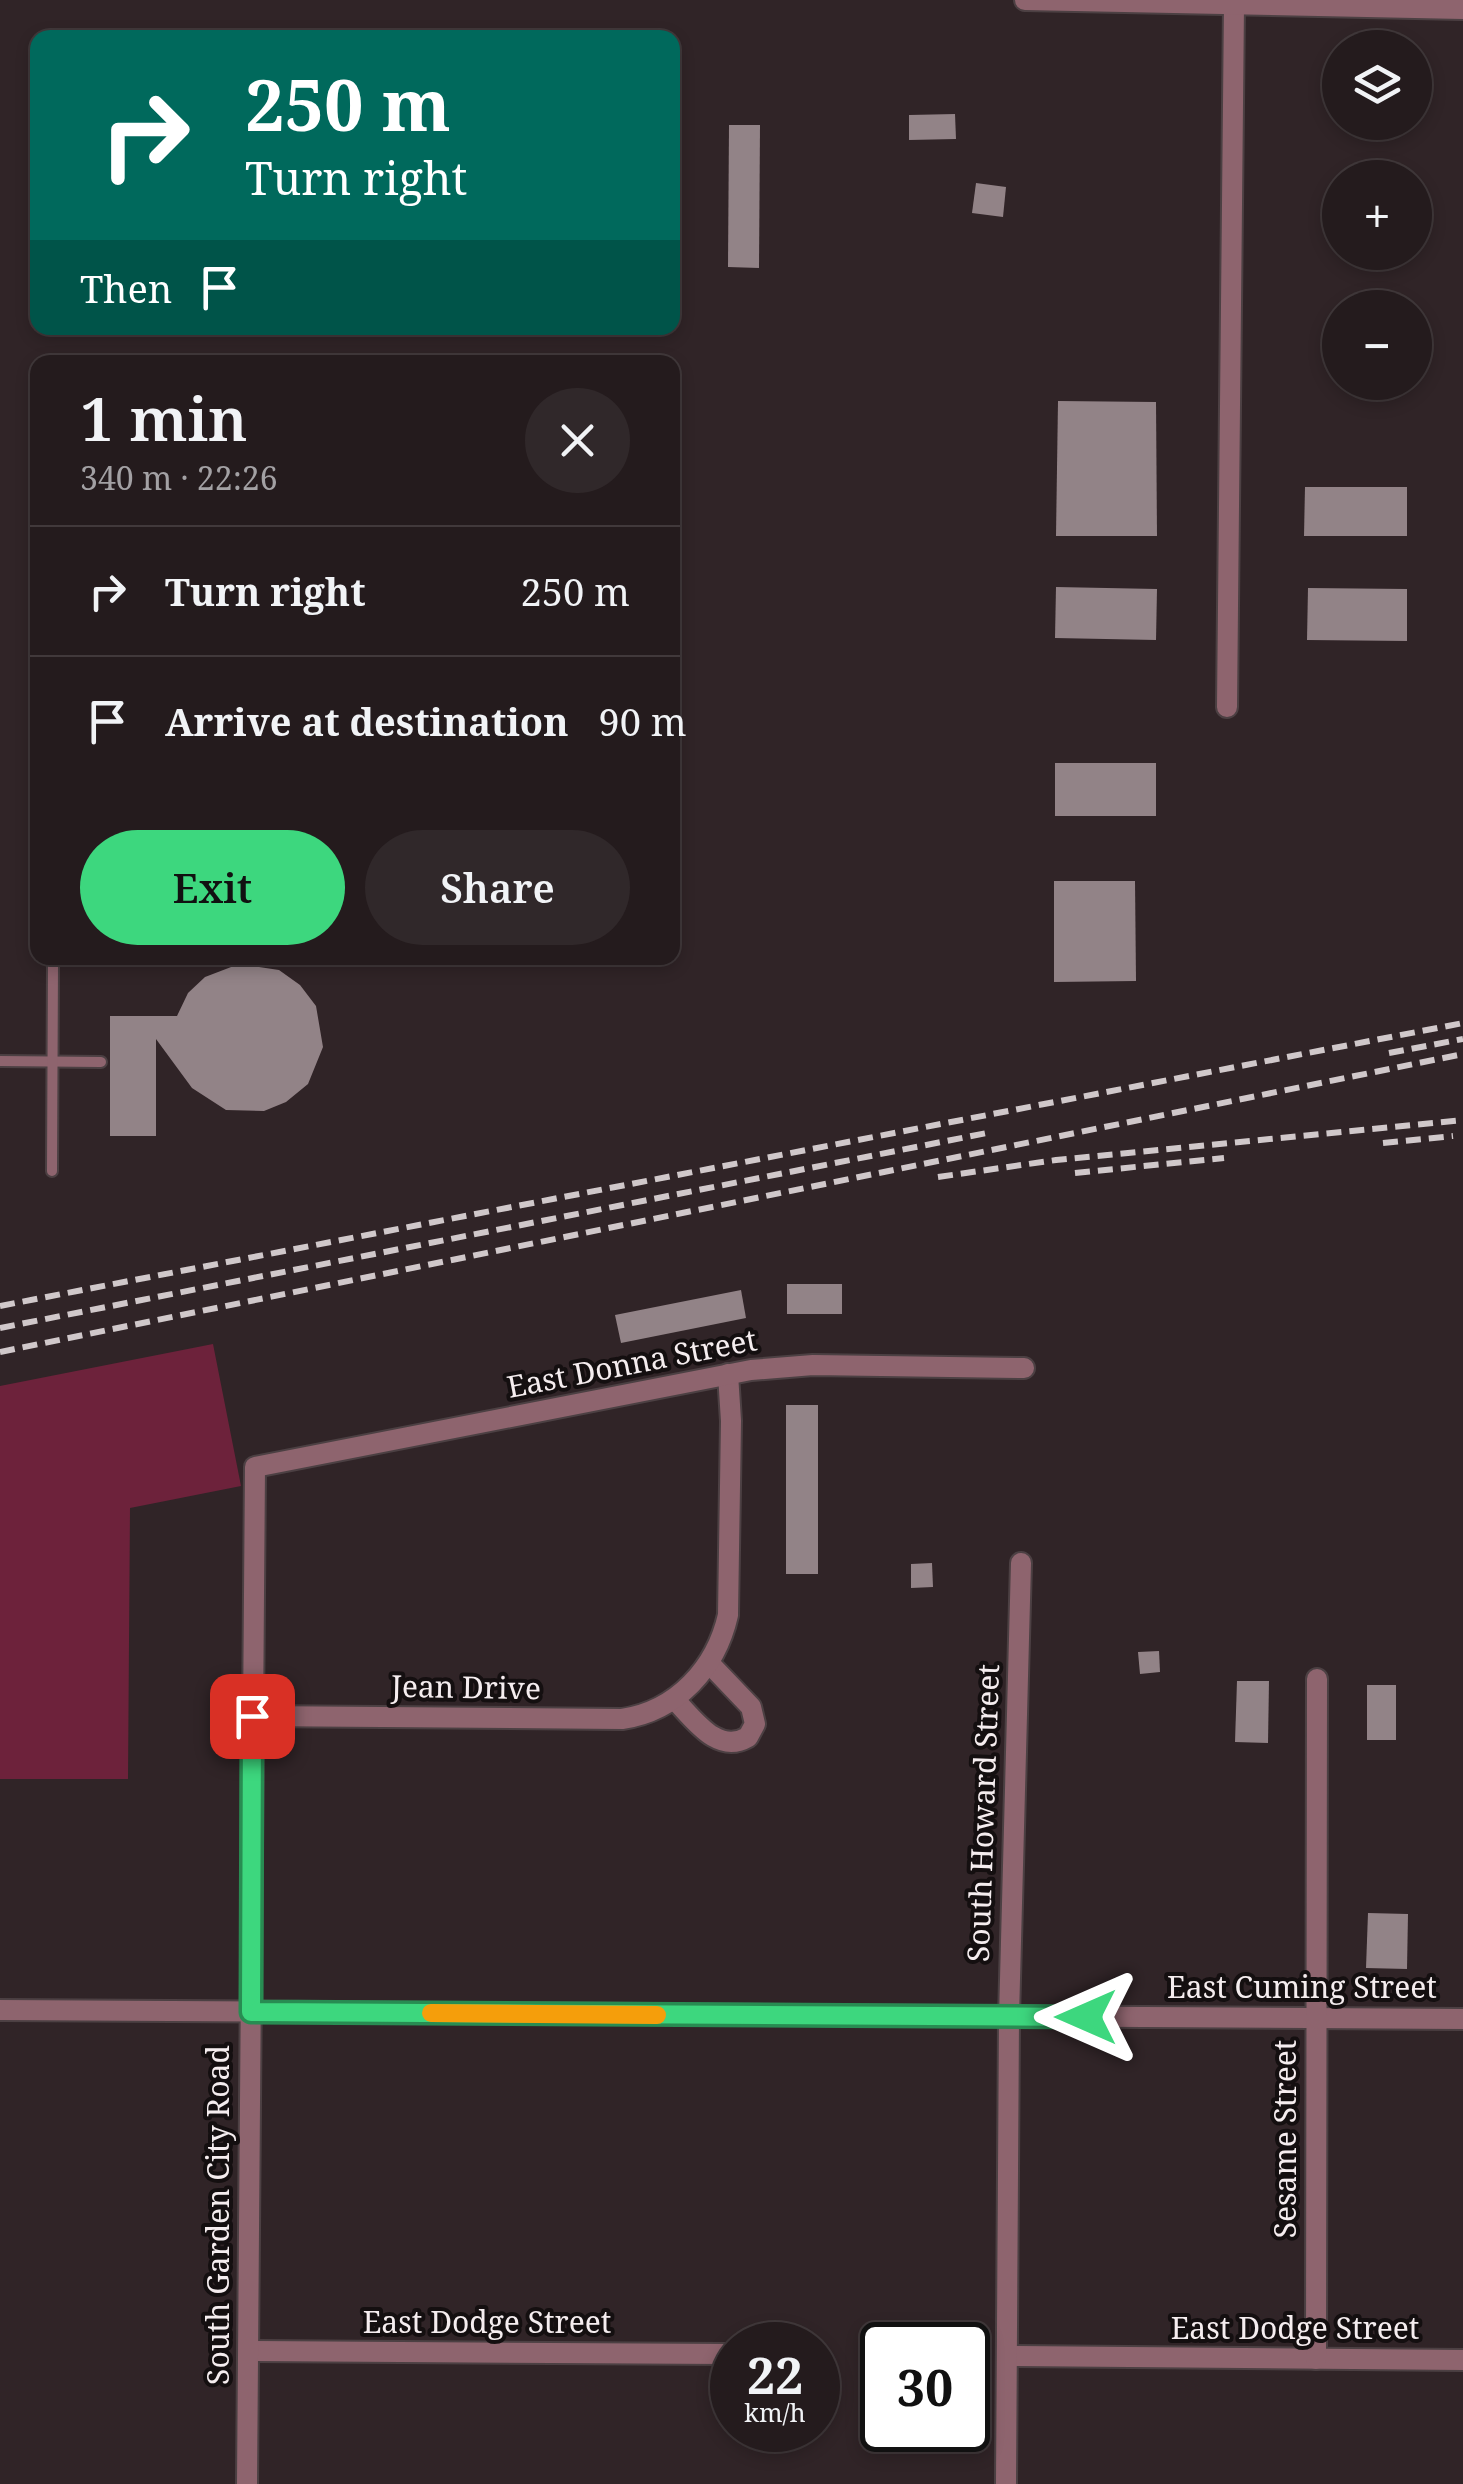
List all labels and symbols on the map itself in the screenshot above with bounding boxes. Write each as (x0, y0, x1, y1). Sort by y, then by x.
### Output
street label: East Donna Street (503, 1318, 760, 1407)
street label: South Howard Street (957, 1663, 1008, 1963)
street label: Jean Drive (390, 1665, 541, 1708)
pin (210, 1674, 295, 1759)
position arrow (1034, 1965, 1138, 2069)
street label: East Cuming Street (1167, 1966, 1437, 2007)
street label: Sesame Street (1264, 2040, 1305, 2238)
street label: South Garden City Road (197, 2045, 238, 2385)
street label: East Dodge Street (363, 2301, 611, 2342)
street label: East Dodge Street (1171, 2307, 1419, 2348)
speed limit sign: 30 (860, 2322, 990, 2452)

